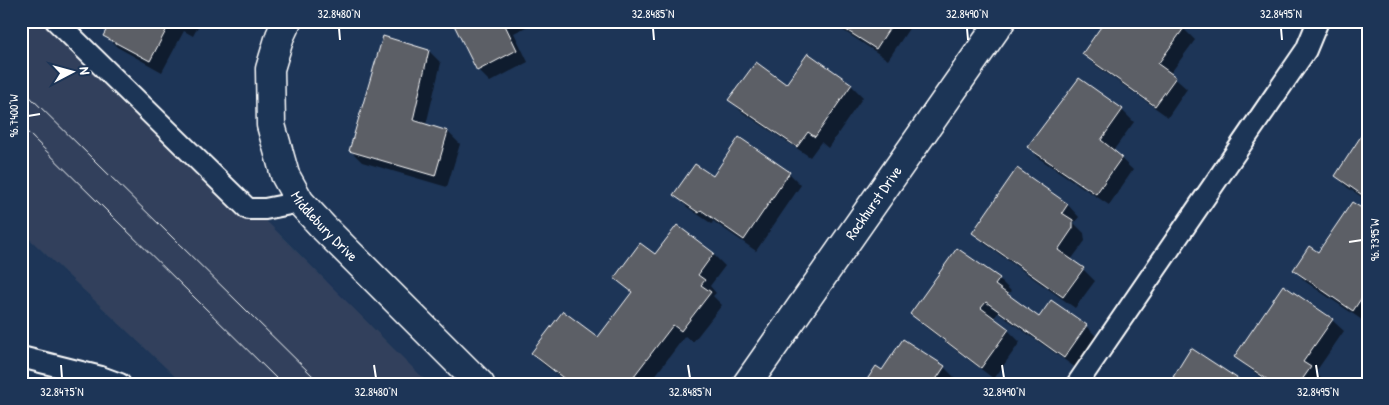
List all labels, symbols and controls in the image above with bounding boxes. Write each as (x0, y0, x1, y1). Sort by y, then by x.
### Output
text: 32.8480°N (318, 5, 361, 22)
text: 32.8485°N (632, 5, 674, 22)
text: 32.8490°N (946, 5, 988, 22)
text: 32.8495°N (1260, 5, 1302, 22)
north arrow (48, 48, 98, 98)
text: N (76, 66, 95, 76)
text: 96.7400°W (5, 94, 22, 138)
street label: Rockhurst Drive (840, 161, 906, 244)
street label: Middlebury Drive (286, 187, 363, 266)
text: 96.7395°W (1366, 218, 1383, 261)
text: 32.8475°N (40, 383, 84, 400)
text: 32.8480°N (355, 383, 398, 400)
text: 32.8485°N (669, 383, 711, 400)
text: 32.8490°N (983, 383, 1025, 400)
text: 32.8495°N (1297, 383, 1339, 400)

